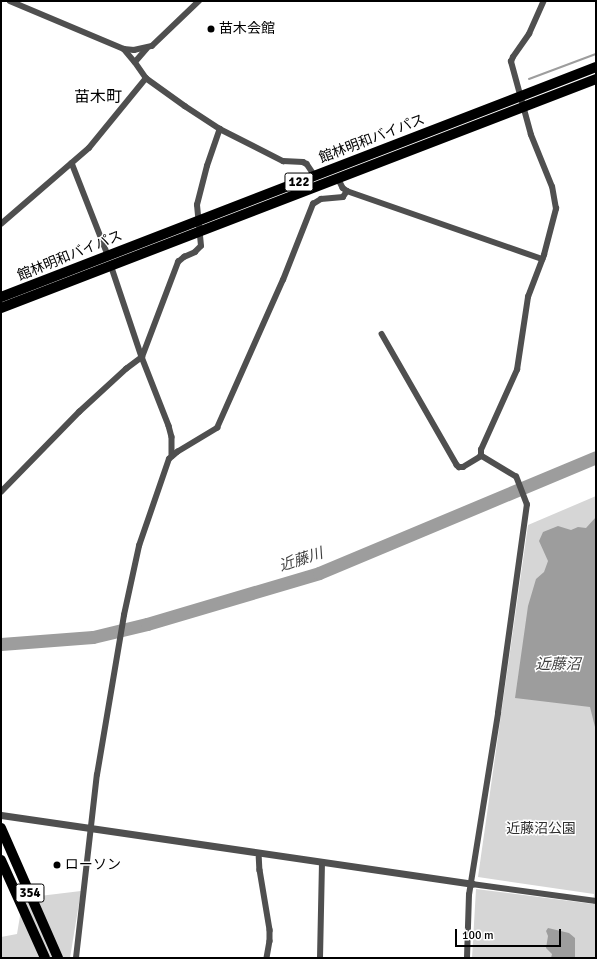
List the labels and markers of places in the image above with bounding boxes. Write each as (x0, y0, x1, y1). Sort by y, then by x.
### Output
place label: 苗木会館 (219, 21, 275, 37)
marker: 苗木会館 (206, 24, 216, 34)
place label: ローソン (65, 857, 121, 873)
marker: ローソン (52, 860, 62, 870)

